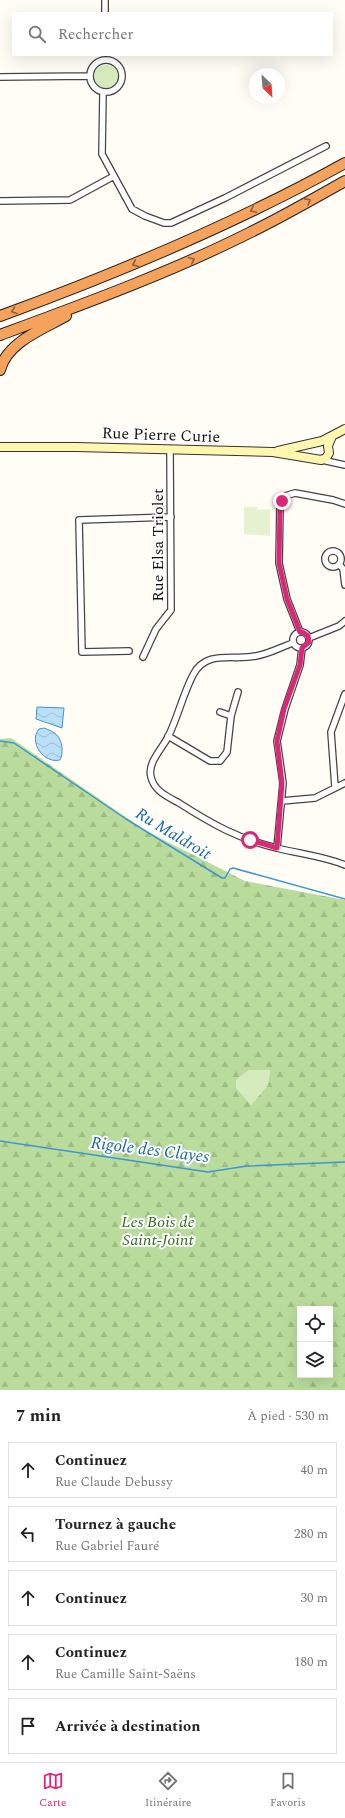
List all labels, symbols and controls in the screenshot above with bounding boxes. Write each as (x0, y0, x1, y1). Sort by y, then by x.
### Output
search box (12, 12, 333, 56)
icon: search (26, 23, 48, 45)
text: Rechercher (58, 23, 133, 46)
north arrow (249, 68, 285, 104)
one-way arrow (304, 199, 311, 206)
one-way arrow (250, 205, 257, 213)
one-way arrow (187, 257, 195, 265)
one-way arrow (131, 259, 139, 267)
one-way arrow (10, 306, 17, 315)
street label: Rue Pierre Curie (101, 421, 221, 449)
street label: Rue Elsa Triolet (146, 488, 170, 602)
route end (273, 492, 291, 510)
water label: Ru Maldroit (130, 801, 217, 867)
route start (241, 831, 259, 849)
water label: Rigole des Clayes (89, 1130, 211, 1170)
park label: Les Bois de Saint-Joint (121, 1210, 195, 1252)
map controls (297, 1306, 333, 1378)
button: locate (297, 1306, 333, 1342)
button: layers (297, 1342, 333, 1378)
text: 7 min (16, 1403, 61, 1429)
text: À pied · 530 m (247, 1406, 329, 1426)
text: Continuez (55, 1449, 127, 1472)
icon: ahead (17, 1459, 39, 1481)
text: 40 m (301, 1460, 328, 1480)
text: Rue Claude Debussy (55, 1472, 172, 1492)
text: Tournez à gauche (55, 1513, 176, 1536)
icon: left (17, 1523, 39, 1545)
text: 280 m (294, 1524, 328, 1544)
text: Rue Gabriel Fauré (55, 1536, 159, 1556)
icon: ahead (17, 1587, 39, 1609)
text: Continuez (55, 1587, 127, 1610)
text: 30 m (301, 1588, 328, 1608)
text: Continuez (55, 1641, 127, 1664)
icon: ahead (17, 1651, 39, 1673)
text: 180 m (294, 1652, 328, 1672)
text: Rue Camille Saint-Saëns (55, 1664, 196, 1684)
icon: arrive (17, 1715, 39, 1737)
text: Arrivée à destination (55, 1715, 201, 1738)
tab: Carte (39, 1770, 66, 1811)
tab: Itinéraire (145, 1770, 191, 1811)
tab: Favoris (270, 1770, 306, 1811)

